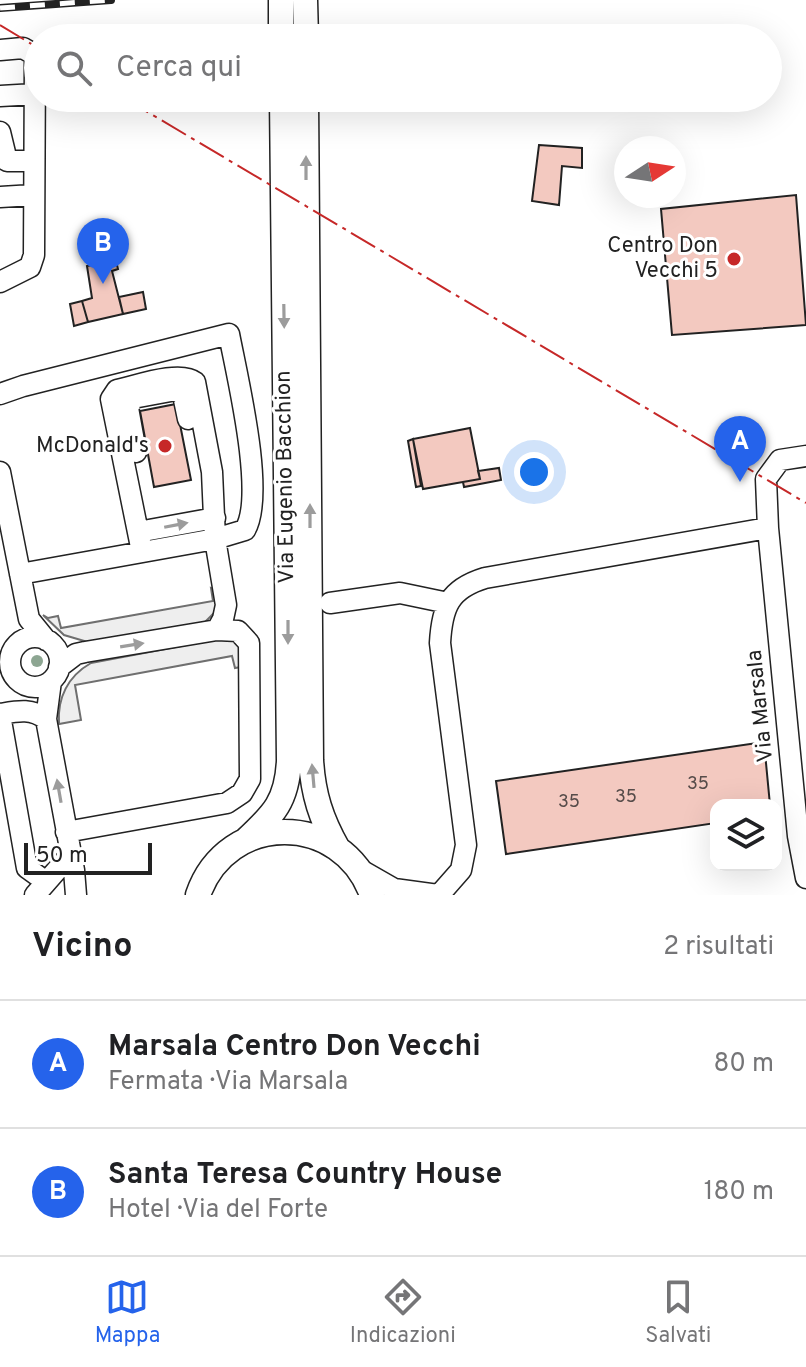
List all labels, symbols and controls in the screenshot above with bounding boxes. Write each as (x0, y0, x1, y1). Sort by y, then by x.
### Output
search box (24, 24, 782, 112)
icon: search (52, 46, 96, 90)
text: Cerca qui (116, 50, 242, 87)
north arrow (614, 136, 686, 208)
one-way arrow (300, 155, 312, 180)
pin: B (77, 218, 129, 284)
place label: Centro Don Vecchi 5 (607, 233, 718, 285)
marker: Centro Don Vecchi 5 (725, 250, 743, 268)
one-way arrow (278, 304, 290, 329)
street label: Via Eugenio Bacchion (271, 370, 301, 584)
pin: A (714, 416, 766, 482)
place label: McDonald's (36, 433, 149, 460)
marker: McDonald's (156, 437, 174, 455)
your location (514, 452, 554, 492)
one-way arrow (304, 503, 316, 528)
one-way arrow (164, 518, 189, 531)
one-way arrow (282, 620, 294, 645)
one-way arrow (120, 638, 145, 651)
street label: Via Marsala (742, 648, 780, 764)
one-way arrow (306, 763, 319, 788)
house number: 35 (687, 773, 709, 796)
one-way arrow (52, 778, 64, 803)
house number: 35 (615, 786, 637, 809)
house number: 35 (558, 791, 580, 814)
map controls (710, 799, 782, 871)
button: layers (710, 799, 782, 871)
scale bar (24, 839, 152, 875)
text: 50 m (36, 843, 88, 870)
text: Vicino (32, 926, 132, 969)
text: 2 risultati (663, 931, 774, 964)
text: Marsala Centro Don Vecchi (108, 1029, 481, 1066)
text: A (49, 1048, 67, 1081)
text: 80 m (714, 1048, 774, 1081)
text: Fermata · Via Marsala (108, 1066, 348, 1099)
text: Santa Teresa Country House (108, 1157, 502, 1194)
text: B (49, 1176, 67, 1209)
text: 180 m (704, 1176, 774, 1209)
text: Hotel · Via del Forte (108, 1194, 328, 1227)
tab: Mappa (95, 1275, 160, 1350)
tab: Indicazioni (350, 1275, 456, 1350)
tab: Salvati (645, 1275, 711, 1350)

